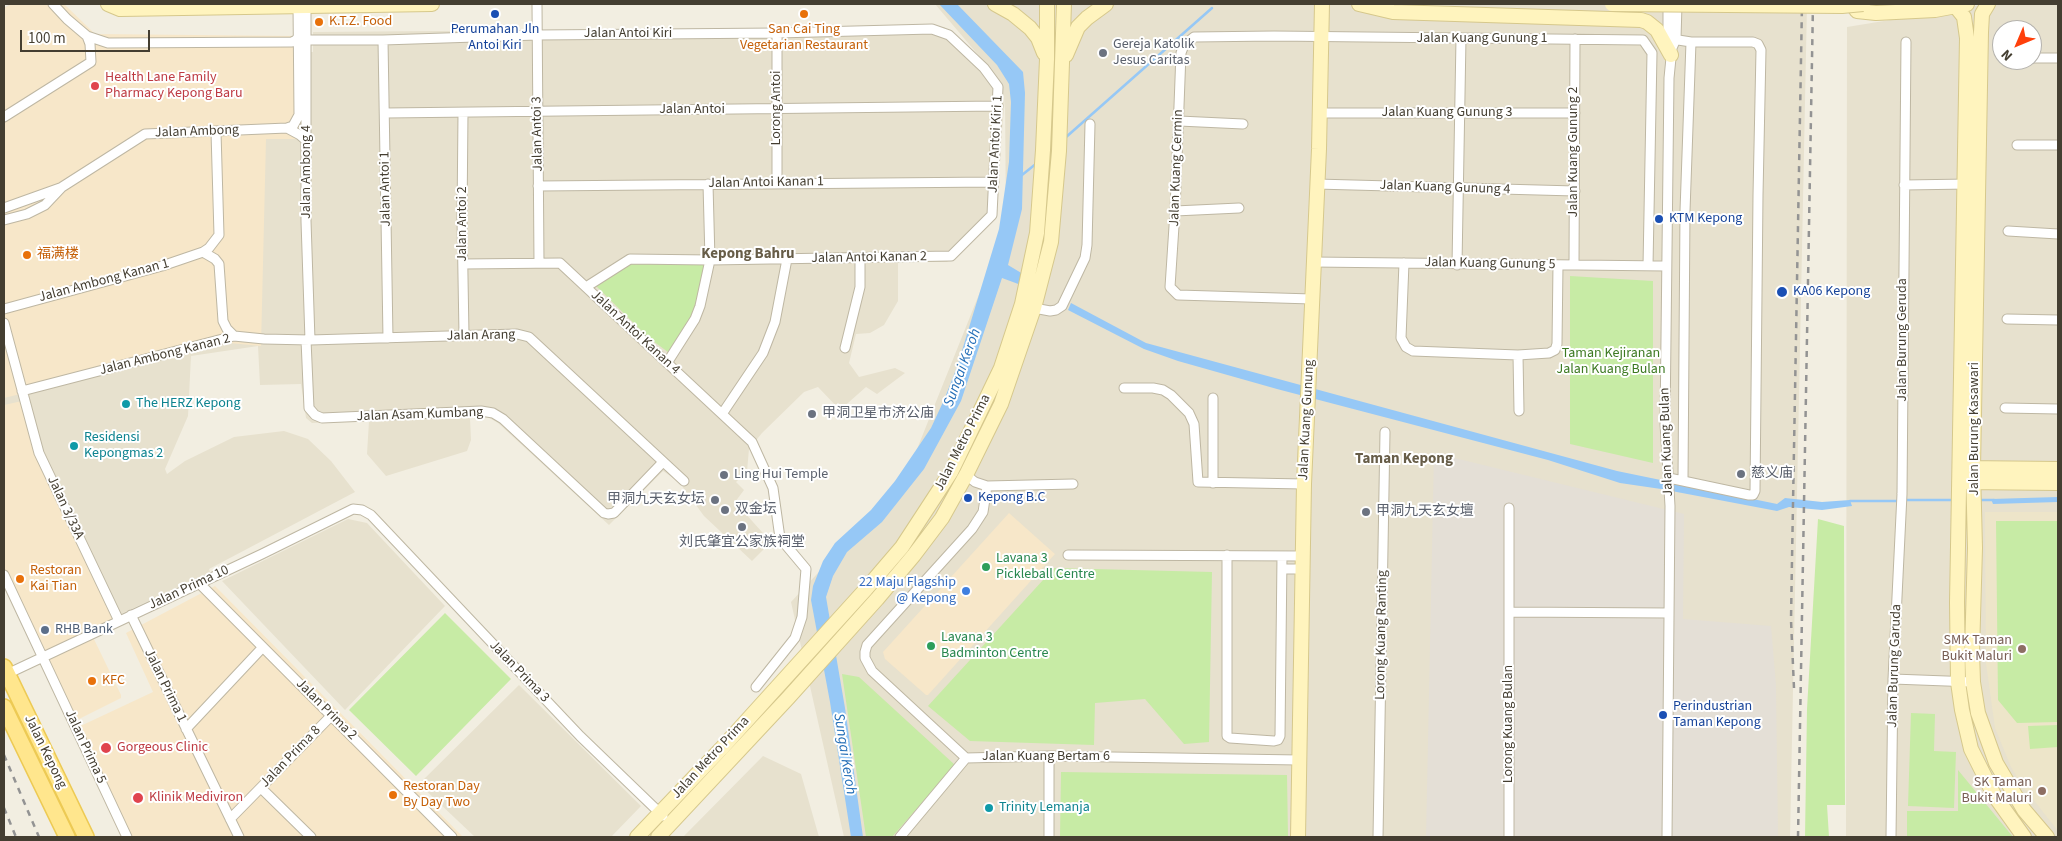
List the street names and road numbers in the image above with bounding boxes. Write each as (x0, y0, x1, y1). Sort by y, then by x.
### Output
street label: Jalan Antoi Kiri (584, 26, 672, 42)
street label: Jalan Kuang Gunung 1 (1417, 31, 1547, 47)
street label: Lorong Antoi (769, 71, 785, 145)
street label: Jalan Kuang Gunung 2 (1566, 87, 1582, 217)
street label: Jalan Antoi Kiri 1 (985, 95, 1007, 193)
street label: Jalan Antoi 3 (529, 96, 547, 172)
street label: Jalan Antoi (659, 102, 725, 118)
street label: Jalan Kuang Gunung 3 (1382, 105, 1512, 121)
street label: Jalan Kuang Cermin (1167, 109, 1187, 227)
street label: Jalan Ambong (155, 122, 239, 142)
street label: Jalan Ambong 4 (299, 125, 315, 219)
street label: Jalan Antoi 1 (377, 151, 395, 227)
street label: Jalan Antoi Kanan 1 (708, 174, 824, 192)
street label: Jalan Kuang Gunung 4 (1379, 177, 1511, 199)
street label: Jalan Antoi 2 (455, 186, 471, 262)
street label: Jalan Antoi Kanan 2 (811, 249, 927, 267)
street label: Jalan Kuang Gunung 5 (1424, 254, 1556, 274)
street label: Jalan Ambong Kanan 1 (37, 256, 171, 306)
street label: Jalan Burung Geruda (1895, 278, 1911, 402)
street label: Jalan Antoi Kanan 4 (587, 287, 683, 379)
street label: Jalan Arang (446, 327, 516, 345)
street label: Jalan Ambong Kanan 2 (98, 331, 232, 379)
street label: Jalan Kuang Gunung (1295, 359, 1319, 481)
street label: Jalan Burung Kasawari (1967, 362, 1983, 496)
street label: Jalan Kuang Bulan (1657, 387, 1677, 497)
street label: Jalan Metro Prima (931, 392, 995, 494)
street label: Jalan Asam Kumbang (356, 404, 484, 426)
street label: Jalan 3/33A (43, 474, 87, 542)
street label: Jalan Prima 10 (146, 562, 232, 614)
street label: Lorong Kuang Ranting (1372, 570, 1392, 700)
street label: Jalan Burung Garuda (1884, 604, 1906, 728)
street label: Jalan Prima 3 (485, 638, 553, 706)
street label: Jalan Prima 1 (140, 647, 190, 725)
street label: Lorong Kuang Bulan (1501, 665, 1517, 783)
street label: Jalan Prima 2 (292, 676, 360, 744)
street label: Jalan Prima 5 (61, 707, 109, 787)
street label: Jalan Kepong (20, 712, 70, 792)
street label: Jalan Metro Prima (669, 713, 753, 803)
street label: Jalan Prima 8 (257, 723, 325, 791)
street label: Jalan Kuang Bertam 6 (982, 749, 1110, 765)

